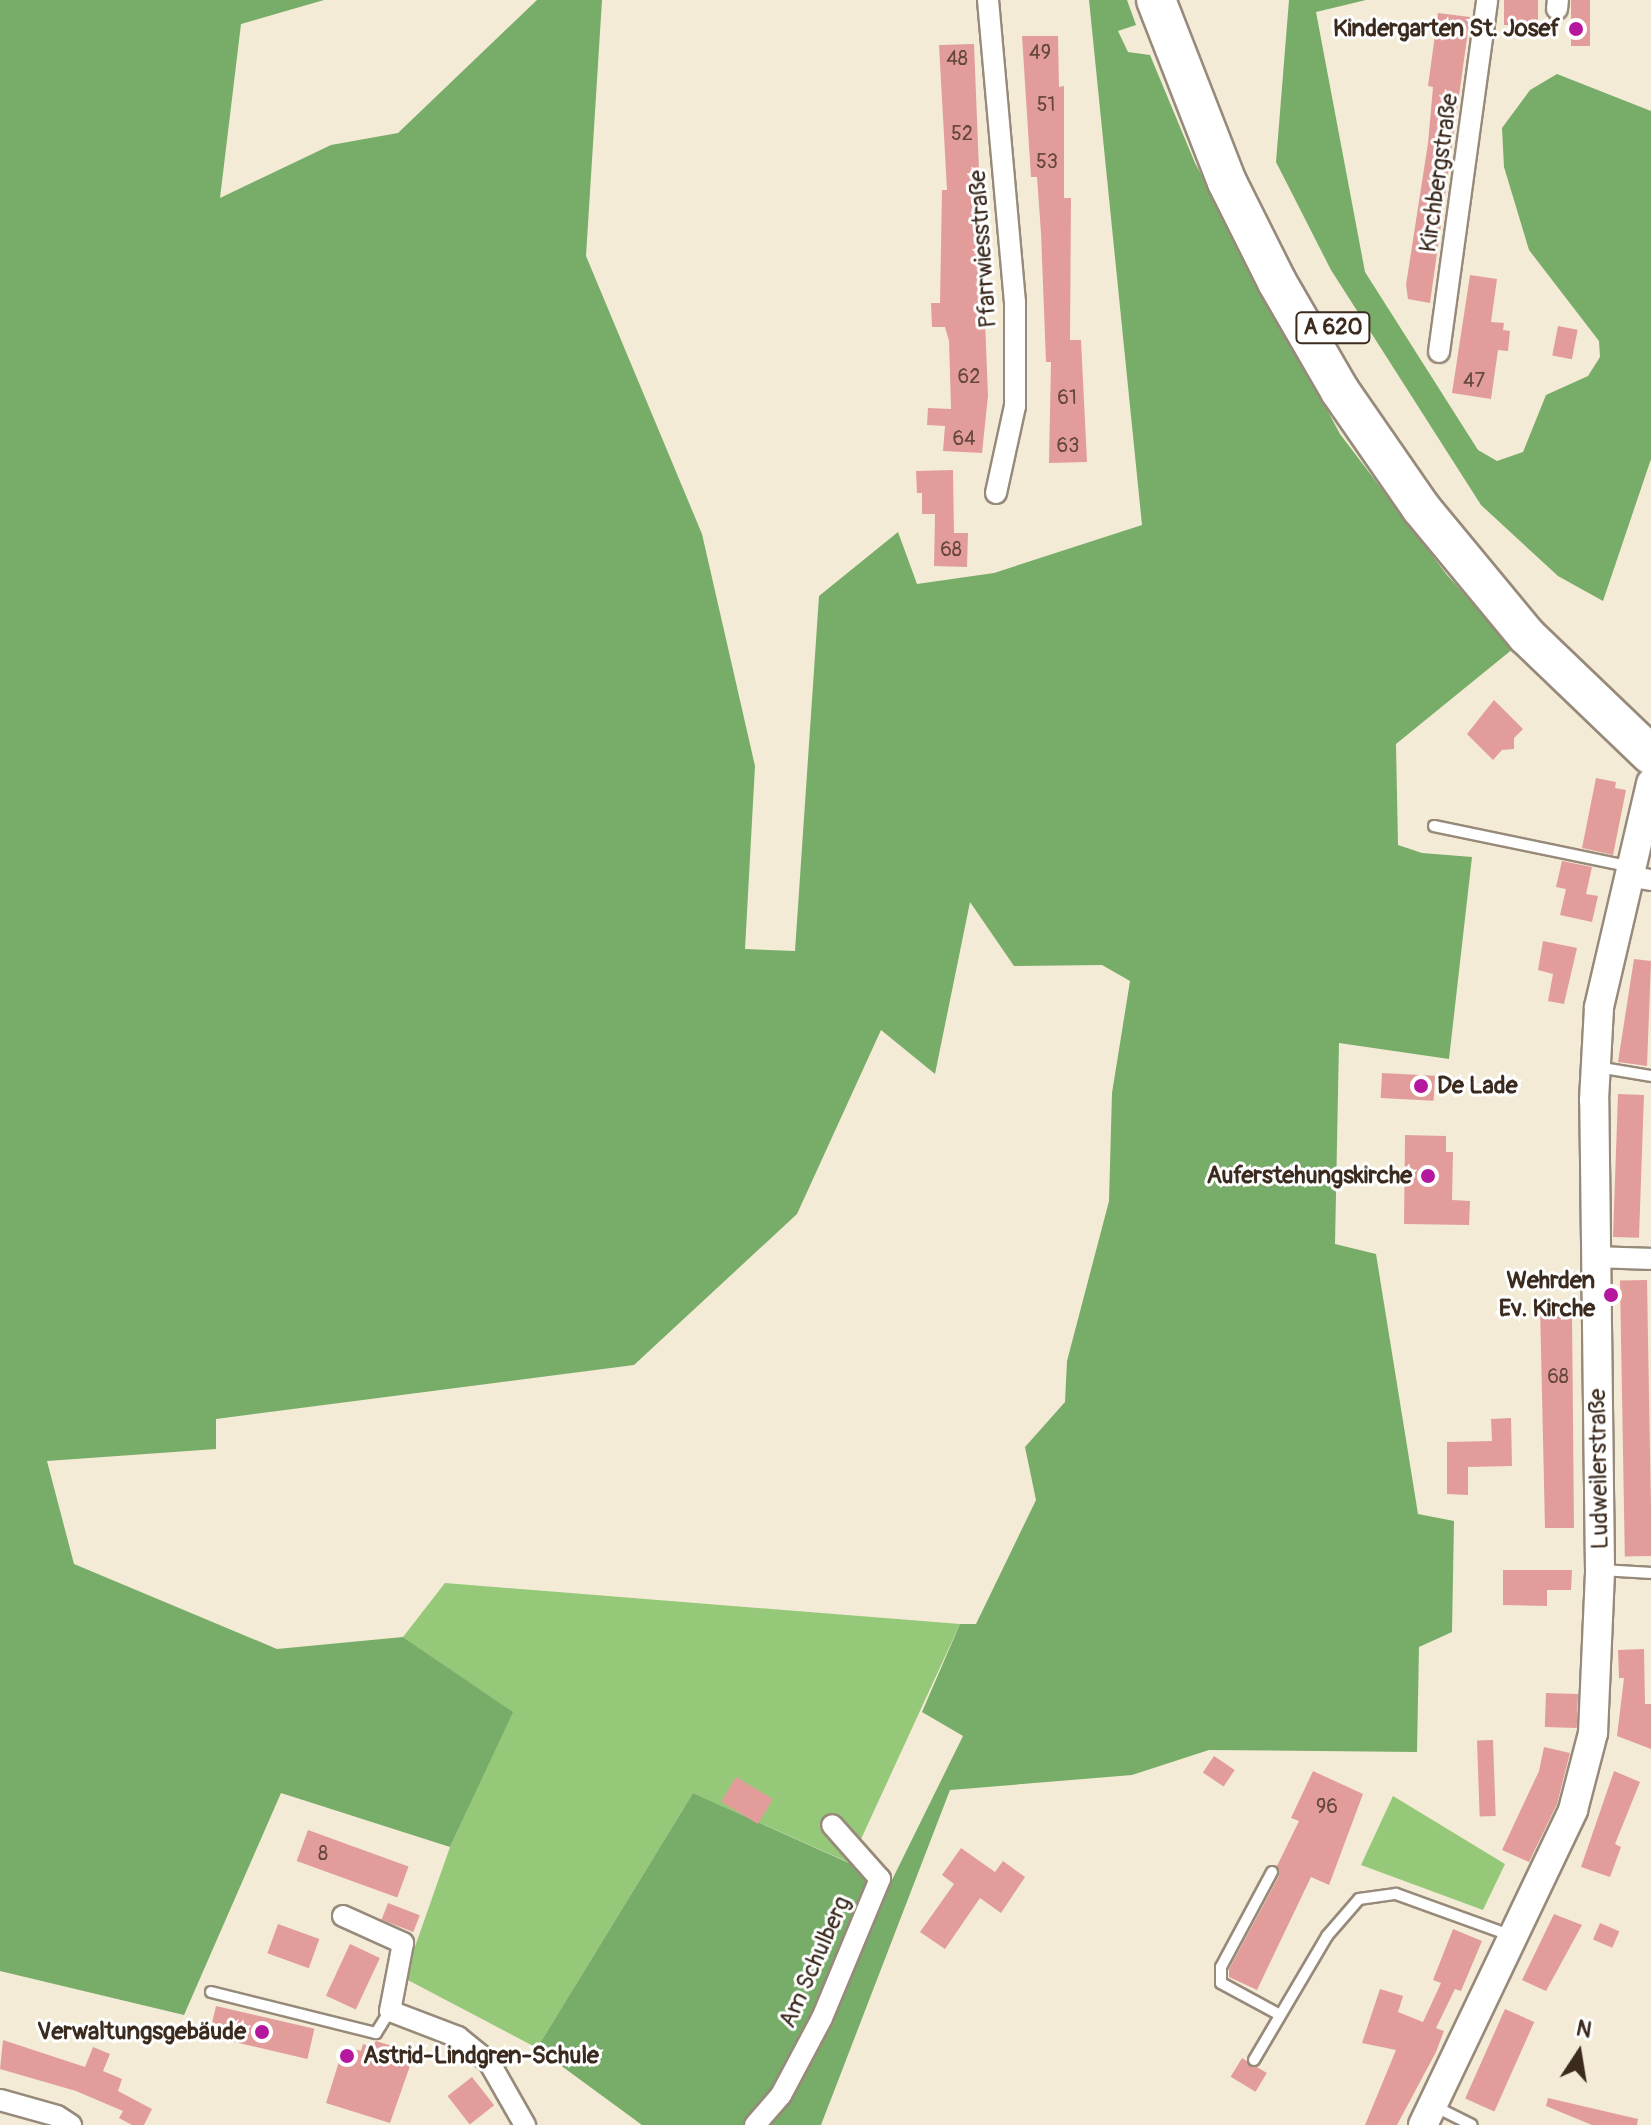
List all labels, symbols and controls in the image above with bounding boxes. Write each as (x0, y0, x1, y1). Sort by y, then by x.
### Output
place label: Kindergarten St. Josef (1333, 15, 1560, 43)
marker: Kindergarten St. Josef (1567, 20, 1585, 38)
house number: 49 (1029, 40, 1051, 64)
house number: 48 (946, 46, 968, 70)
house number: 51 (1037, 92, 1055, 116)
street label: Kirchbergstraße (1414, 92, 1464, 254)
house number: 52 (951, 121, 973, 145)
house number: 53 (1036, 149, 1058, 173)
street label: Pfarrwiesstraße (963, 169, 1003, 329)
road number: A 620 (1295, 310, 1371, 346)
house number: 62 (958, 364, 980, 388)
house number: 47 (1463, 368, 1485, 392)
house number: 61 (1057, 385, 1077, 409)
house number: 64 (952, 426, 976, 450)
house number: 63 (1057, 433, 1079, 457)
house number: 68 (940, 537, 962, 561)
place label: De Lade (1437, 1072, 1518, 1100)
marker: De Lade (1412, 1077, 1430, 1095)
place label: Auferstehungskirche (1207, 1162, 1412, 1190)
marker: Auferstehungskirche (1419, 1167, 1437, 1185)
place label: Wehrden Ev. Kirche (1499, 1267, 1595, 1323)
marker: Wehrden Ev. Kirche (1602, 1286, 1620, 1304)
house number: 68 (1547, 1364, 1569, 1388)
street label: Ludweilerstraße (1583, 1388, 1615, 1550)
house number: 96 (1316, 1794, 1338, 1818)
house number: 8 (318, 1841, 328, 1865)
street label: Am Schulberg (773, 1892, 857, 2032)
north arrow (1539, 2013, 1619, 2093)
text: N (1574, 2014, 1594, 2045)
place label: Verwaltungsgebäude (37, 2018, 246, 2046)
marker: Verwaltungsgebäude (253, 2023, 271, 2041)
place label: Astrid-Lindgren-Schule (363, 2042, 599, 2070)
marker: Astrid-Lindgren-Schule (338, 2047, 356, 2065)

